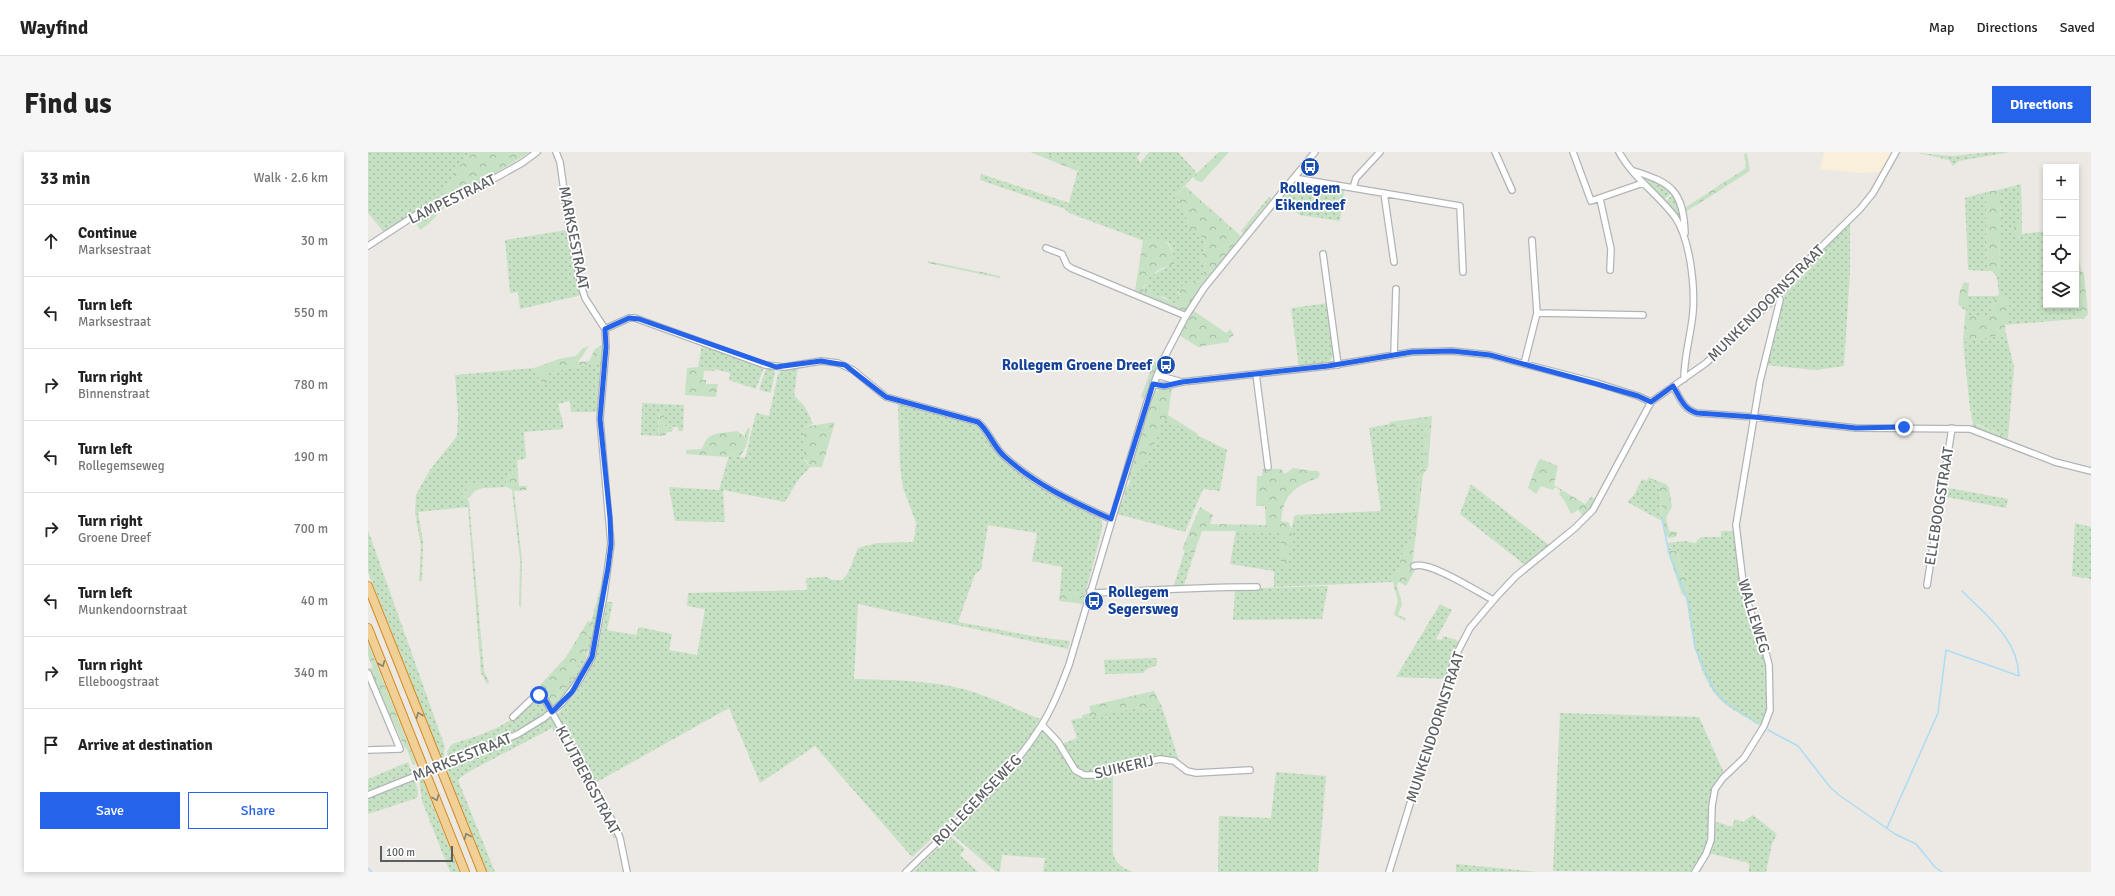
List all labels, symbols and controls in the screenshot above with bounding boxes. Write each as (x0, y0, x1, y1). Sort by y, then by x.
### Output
text: Wayfind (20, 16, 88, 40)
text: Map (1929, 19, 1955, 36)
text: Directions (1977, 19, 2038, 36)
text: Saved (2060, 19, 2095, 36)
button: Directions (1992, 86, 2091, 123)
text: Find us (24, 87, 112, 121)
bus stop icon: Rollegem Eikendreef (1299, 156, 1321, 178)
map controls (2043, 164, 2079, 308)
button: + (2043, 164, 2079, 200)
text: 33 min (40, 168, 90, 189)
text: Walk · 2.6 km (254, 170, 328, 186)
street label: LAMPESTRAAT (405, 170, 499, 228)
place label: Rollegem Eikendreef (1275, 179, 1347, 214)
street label: MARKSESTRAAT (555, 185, 593, 292)
button: − (2043, 200, 2079, 236)
text: Continue (78, 224, 137, 242)
icon: ahead (40, 230, 62, 252)
text: 30 m (301, 233, 328, 249)
button: locate (2043, 236, 2079, 272)
street label: MUNKENDOORNSTRAAT (1704, 240, 1829, 365)
text: Marksestraat (78, 242, 151, 258)
button: layers (2043, 272, 2079, 308)
text: Turn left (78, 296, 132, 314)
icon: left (40, 302, 62, 324)
text: 550 m (294, 305, 328, 321)
text: Marksestraat (78, 314, 151, 330)
bus stop icon: Rollegem Groene Dreef (1155, 354, 1177, 376)
place label: Rollegem Groene Dreef (1002, 356, 1154, 374)
text: Turn right (78, 368, 143, 386)
icon: right (40, 374, 62, 396)
text: 780 m (294, 377, 328, 393)
text: Binnenstraat (78, 386, 150, 402)
route end (1895, 418, 1913, 436)
text: Turn left (78, 440, 132, 458)
street label: ELLEBOOGSTRAAT (1921, 445, 1957, 567)
icon: left (40, 446, 62, 468)
text: 190 m (294, 449, 328, 465)
text: Rollegemseweg (78, 458, 165, 474)
text: Turn right (78, 512, 143, 530)
icon: right (40, 518, 62, 540)
text: 700 m (294, 521, 328, 537)
text: Groene Dreef (78, 530, 151, 546)
street label: WALLEWEG (1734, 577, 1774, 655)
place label: Rollegem Segersweg (1108, 583, 1179, 618)
text: Turn left (78, 584, 132, 602)
icon: left (40, 590, 62, 612)
bus stop icon: Rollegem Segersweg (1083, 590, 1105, 612)
text: 40 m (301, 593, 328, 609)
text: Munkendoornstraat (78, 602, 187, 618)
street label: MUNKENDOORNSTRAAT (1402, 649, 1468, 805)
text: Turn right (78, 656, 143, 674)
one-way arrow (378, 661, 386, 668)
icon: right (40, 662, 62, 684)
text: 340 m (294, 665, 328, 681)
text: Elleboogstraat (78, 674, 159, 690)
route start (530, 686, 548, 704)
one-way arrow (416, 711, 424, 718)
street label: KLIJTBERGSTRAAT (552, 723, 624, 838)
street label: MARKSESTRAAT (410, 729, 515, 785)
icon: arrive (40, 734, 62, 756)
text: Arrive at destination (78, 736, 213, 754)
street label: ROLLEGEMSEWEG (929, 750, 1025, 850)
street label: SUIKERIJ (1093, 751, 1155, 783)
button: Save (40, 792, 180, 829)
button: Share (188, 792, 328, 829)
one-way arrow (431, 794, 439, 801)
one-way arrow (464, 832, 472, 839)
scale bar (380, 844, 453, 863)
text: 100 m (386, 846, 415, 859)

